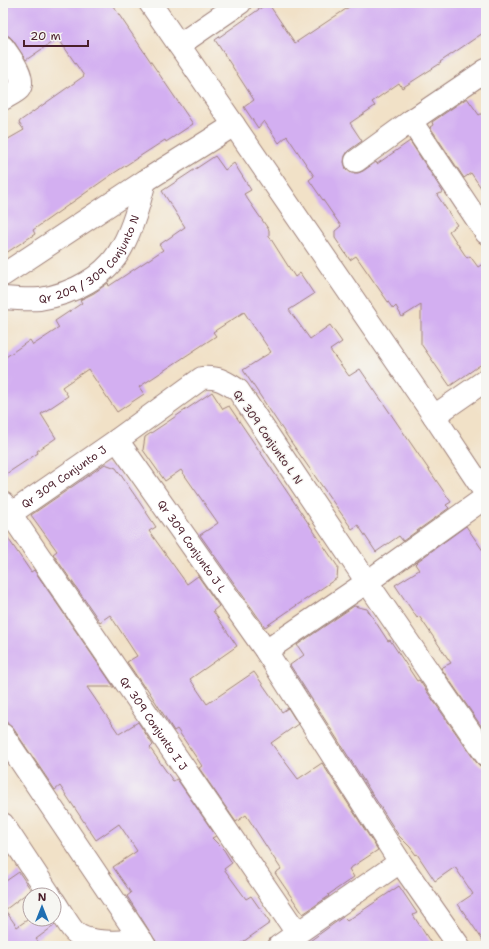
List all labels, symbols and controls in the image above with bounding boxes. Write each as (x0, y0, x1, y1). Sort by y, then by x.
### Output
scale bar (24, 22, 88, 48)
text: 20 m (30, 28, 61, 44)
street label: Qr 209 / 309 Conjunto N (38, 213, 143, 307)
street label: Qr 309 Conjunto L N (229, 387, 306, 487)
street label: Qr 309 Conjunto J (19, 442, 110, 512)
street label: Qr 309 Conjunto J L (154, 497, 229, 596)
street label: Qr 309 Conjunto I J (116, 674, 191, 774)
north arrow (22, 887, 62, 927)
text: N (38, 890, 47, 905)

